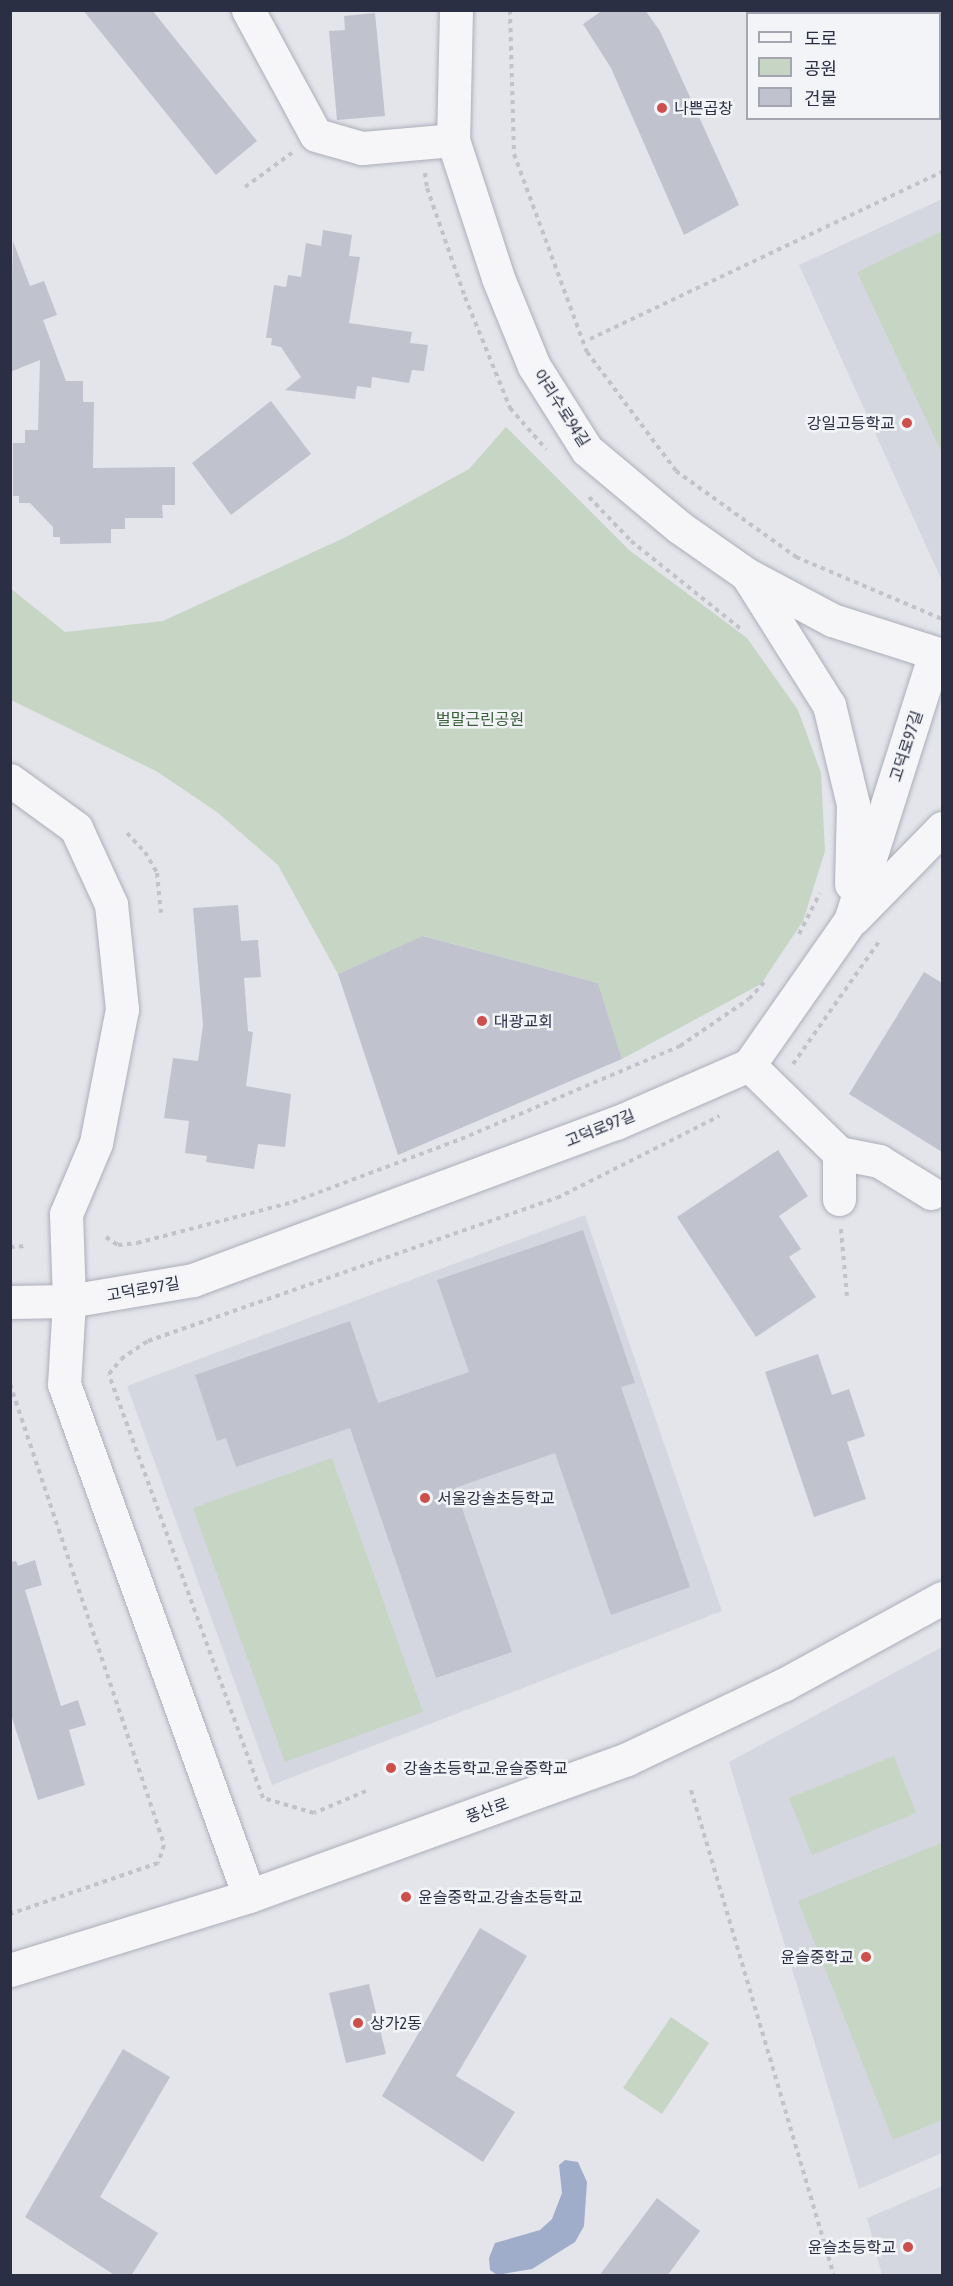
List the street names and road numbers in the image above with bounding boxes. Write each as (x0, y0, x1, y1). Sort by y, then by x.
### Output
street label: 아리수로94길 (530, 366, 594, 450)
street label: 고덕로97길 (885, 708, 927, 784)
street label: 고덕로97길 (562, 1105, 638, 1151)
street label: 고덕로97길 (105, 1273, 181, 1305)
street label: 풍산로 (463, 1793, 511, 1827)

